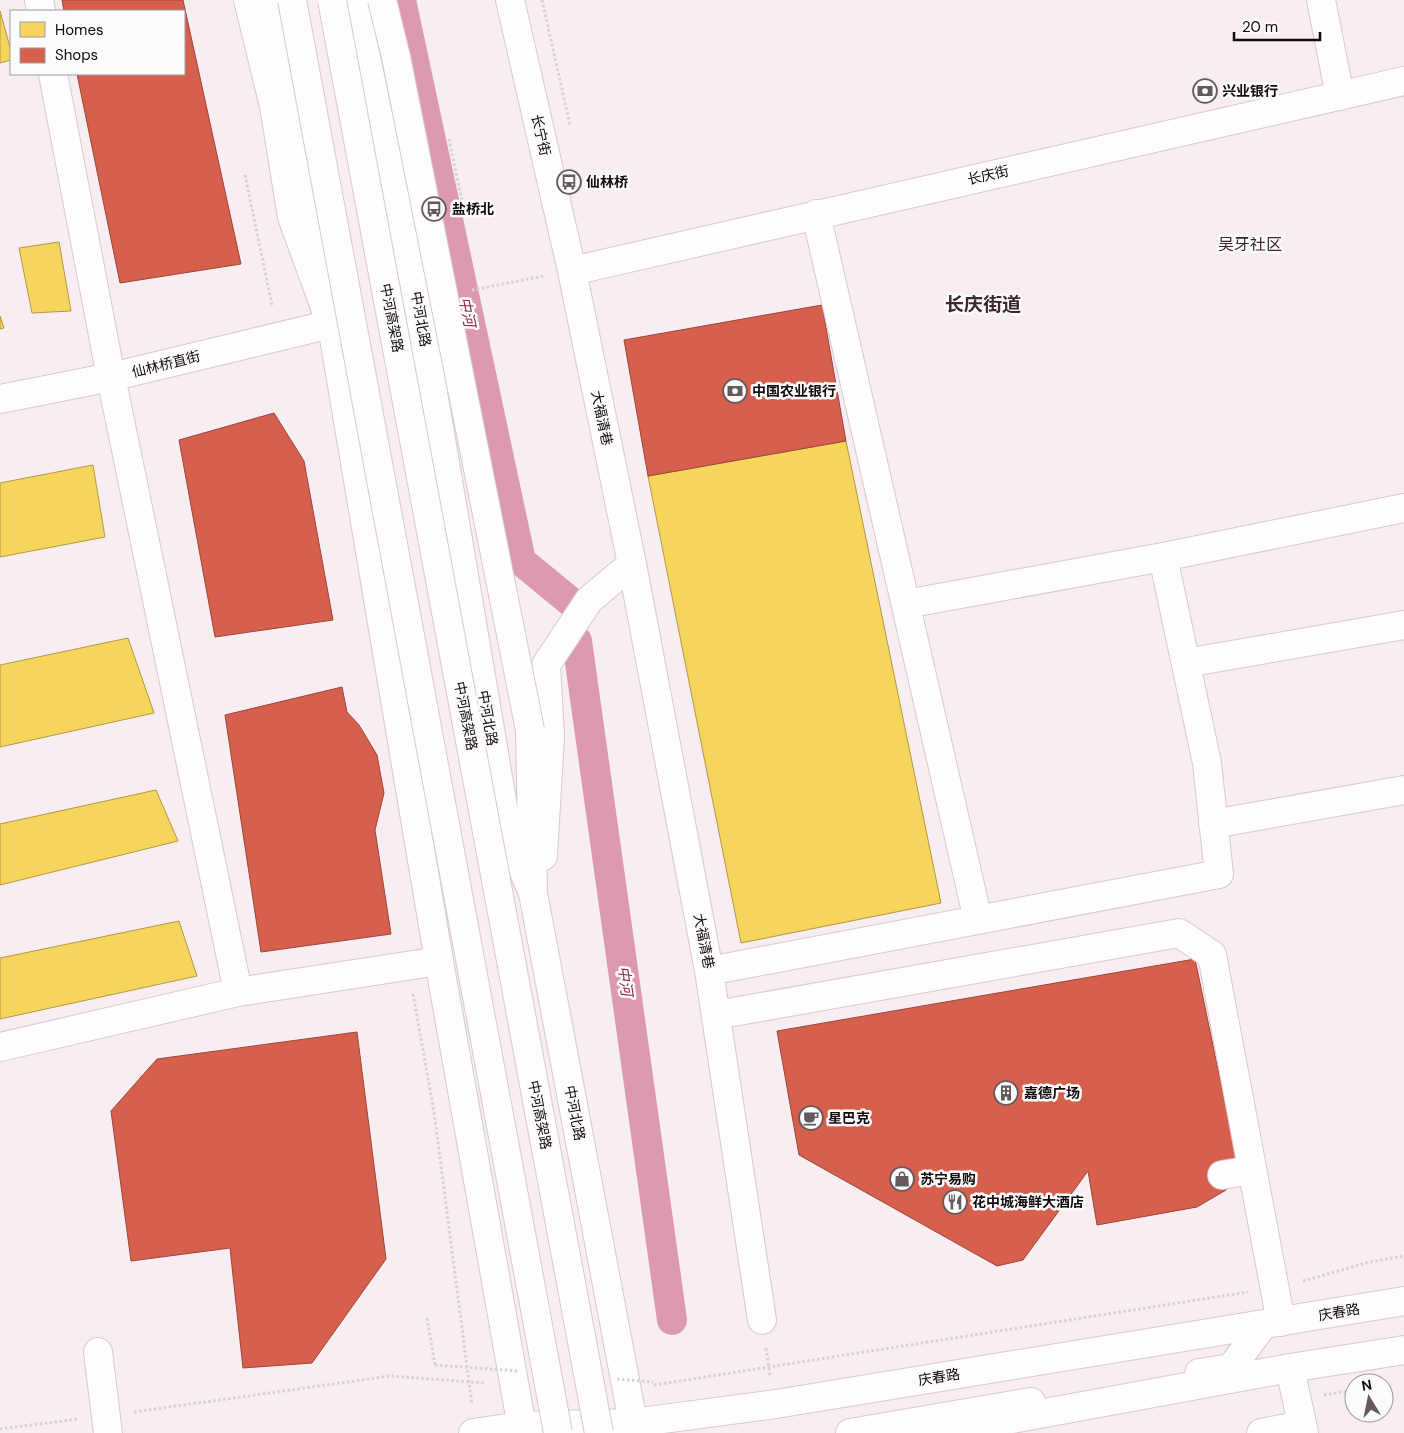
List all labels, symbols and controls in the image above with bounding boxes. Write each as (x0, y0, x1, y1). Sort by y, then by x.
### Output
legend (10, 10, 185, 75)
scale bar (1234, 10, 1320, 42)
text: 20 m (1242, 17, 1278, 37)
text: Homes (55, 20, 104, 40)
text: Shops (55, 45, 98, 65)
bank icon: 兴业银行 (1192, 78, 1218, 104)
place label: 兴业银行 (1222, 82, 1278, 100)
street label: 长宁街 (528, 113, 554, 157)
street label: 长庆街 (966, 162, 1010, 188)
bus stop icon: 仙林桥 (556, 169, 582, 195)
place label: 仙林桥 (586, 173, 628, 191)
bus stop icon: 盐桥北 (421, 196, 447, 222)
place label: 盐桥北 (452, 200, 494, 218)
district label: 吴牙社区 (1218, 234, 1282, 255)
street label: 中河高架路 (376, 282, 408, 354)
street label: 中河北路 (407, 290, 435, 348)
district label: 长庆街道 (945, 292, 1021, 317)
water label: 中河 (454, 295, 481, 332)
street label: 仙林桥直街 (130, 347, 202, 381)
bank icon: 中国农业银行 (722, 378, 748, 404)
place label: 中国农业银行 (752, 382, 836, 400)
street label: 大福清巷 (587, 389, 617, 447)
street label: 中河高架路 (450, 680, 482, 752)
street label: 中河北路 (474, 689, 502, 747)
street label: 大福清巷 (690, 912, 718, 970)
water label: 中河 (613, 965, 637, 1000)
street label: 中河高架路 (524, 1079, 556, 1151)
building icon: 嘉德广场 (993, 1080, 1019, 1106)
street label: 中河北路 (561, 1084, 589, 1142)
place label: 嘉德广场 (1024, 1084, 1080, 1102)
cafe icon: 星巴克 (798, 1105, 824, 1131)
place label: 星巴克 (828, 1109, 870, 1127)
shop icon: 苏宁易购 (889, 1166, 915, 1192)
place label: 苏宁易购 (920, 1170, 976, 1188)
restaurant icon: 花中城海鲜大酒店 (942, 1189, 968, 1215)
place label: 花中城海鲜大酒店 (972, 1193, 1084, 1211)
street label: 庆春路 (1317, 1299, 1361, 1325)
street label: 庆春路 (917, 1365, 961, 1389)
north arrow (1344, 1373, 1394, 1423)
text: N (1360, 1375, 1373, 1395)

